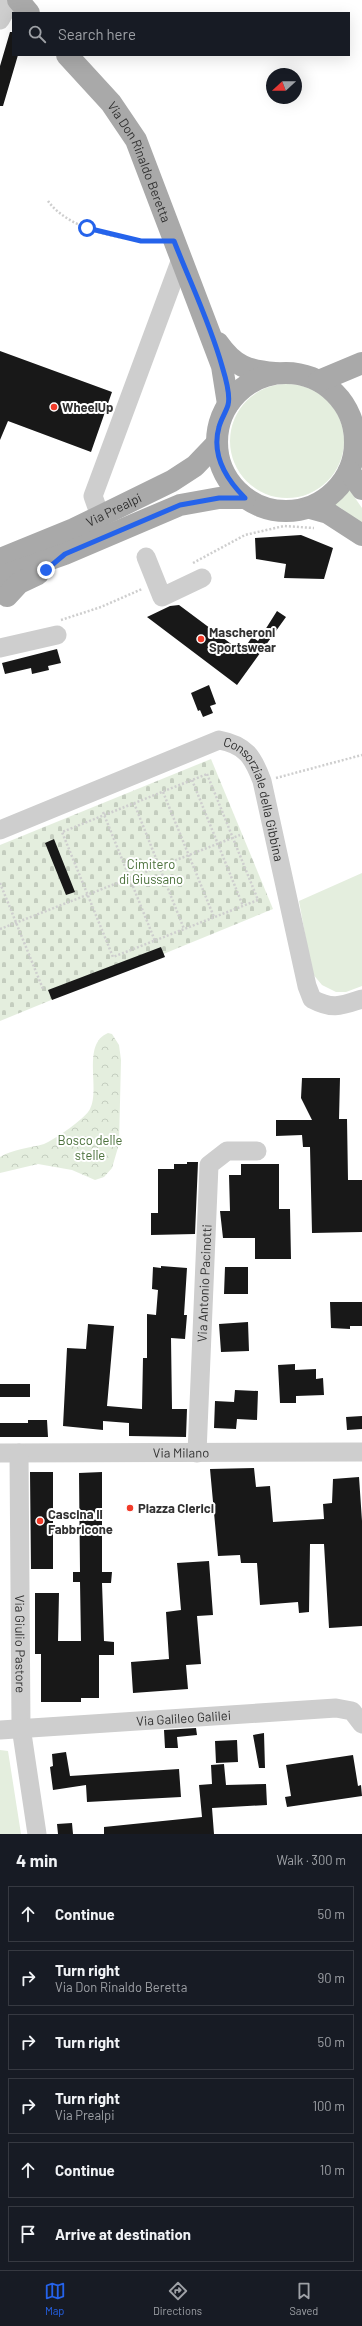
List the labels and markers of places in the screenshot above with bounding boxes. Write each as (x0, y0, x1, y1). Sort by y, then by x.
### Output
place label: WheelUp (62, 399, 113, 415)
marker: WheelUp (49, 402, 59, 412)
place label: Mascheroni Sportswear (209, 624, 276, 655)
marker: Mascheroni Sportswear (196, 634, 206, 644)
place label: Piazza Clerici (138, 1500, 214, 1516)
marker: Piazza Clerici (125, 1503, 135, 1513)
place label: Cascina Il Fabbricone (48, 1506, 113, 1537)
marker: Cascina Il Fabbricone (35, 1516, 45, 1526)

